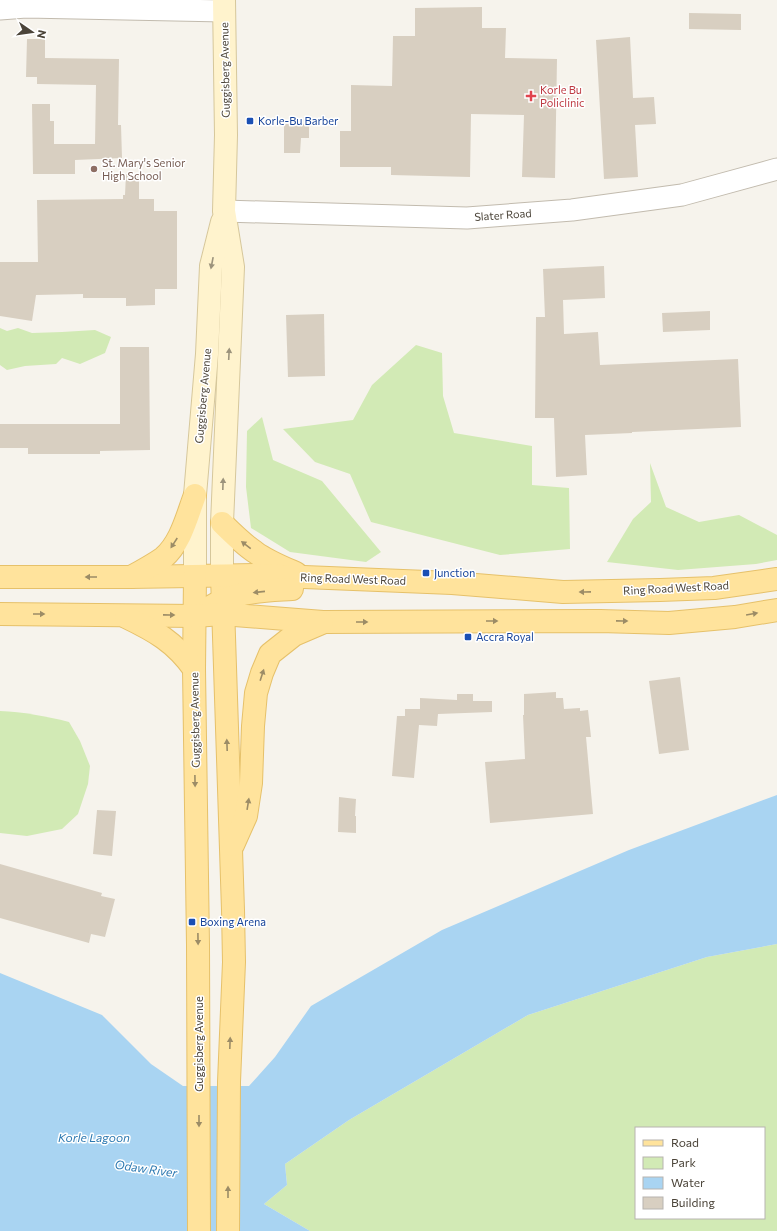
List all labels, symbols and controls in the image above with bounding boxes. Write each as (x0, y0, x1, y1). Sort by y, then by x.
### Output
north arrow (12, 12, 52, 52)
street label: Guggisberg Avenue (217, 22, 232, 118)
text: N (35, 29, 49, 40)
place label: Korle Bu Policlinic (540, 83, 585, 109)
marker: Korle Bu Policlinic (525, 90, 537, 102)
place label: Korle-Bu Barber (258, 114, 339, 127)
marker: Korle-Bu Barber (245, 116, 255, 126)
place label: St. Mary's Senior High School (102, 156, 186, 182)
marker: St. Mary's Senior High School (89, 164, 99, 174)
street label: Slater Road (474, 206, 532, 223)
one-way arrow (209, 256, 215, 269)
street label: Guggisberg Avenue (192, 348, 213, 444)
one-way arrow (225, 348, 232, 360)
one-way arrow (220, 478, 227, 490)
one-way arrow (170, 538, 178, 549)
one-way arrow (241, 541, 252, 550)
place label: Junction (434, 566, 475, 580)
marker: Junction (421, 568, 431, 578)
street label: Ring Road West Road (300, 570, 406, 587)
one-way arrow (84, 574, 97, 580)
street label: Ring Road West Road (623, 578, 729, 597)
one-way arrow (253, 588, 265, 595)
one-way arrow (578, 589, 591, 595)
one-way arrow (33, 611, 46, 617)
one-way arrow (746, 611, 758, 617)
one-way arrow (163, 612, 176, 618)
one-way arrow (486, 618, 499, 624)
one-way arrow (616, 618, 629, 624)
one-way arrow (356, 619, 369, 625)
place label: Accra Royal (476, 630, 534, 643)
marker: Accra Royal (463, 632, 473, 642)
one-way arrow (259, 669, 265, 681)
street label: Guggisberg Avenue (187, 672, 202, 768)
one-way arrow (224, 738, 230, 751)
one-way arrow (192, 775, 199, 787)
one-way arrow (245, 798, 251, 810)
place label: Boxing Arena (200, 915, 266, 928)
marker: Boxing Arena (187, 917, 197, 927)
one-way arrow (195, 933, 201, 946)
street label: Guggisberg Avenue (192, 996, 205, 1092)
one-way arrow (227, 1036, 233, 1049)
one-way arrow (196, 1115, 202, 1128)
legend (635, 1127, 765, 1219)
water label: Korle Lagoon (58, 1130, 130, 1144)
text: Road (671, 1135, 699, 1149)
text: Park (671, 1155, 697, 1169)
water label: Odaw River (114, 1157, 179, 1179)
text: Water (671, 1175, 705, 1189)
one-way arrow (225, 1185, 231, 1198)
text: Building (671, 1195, 715, 1209)

